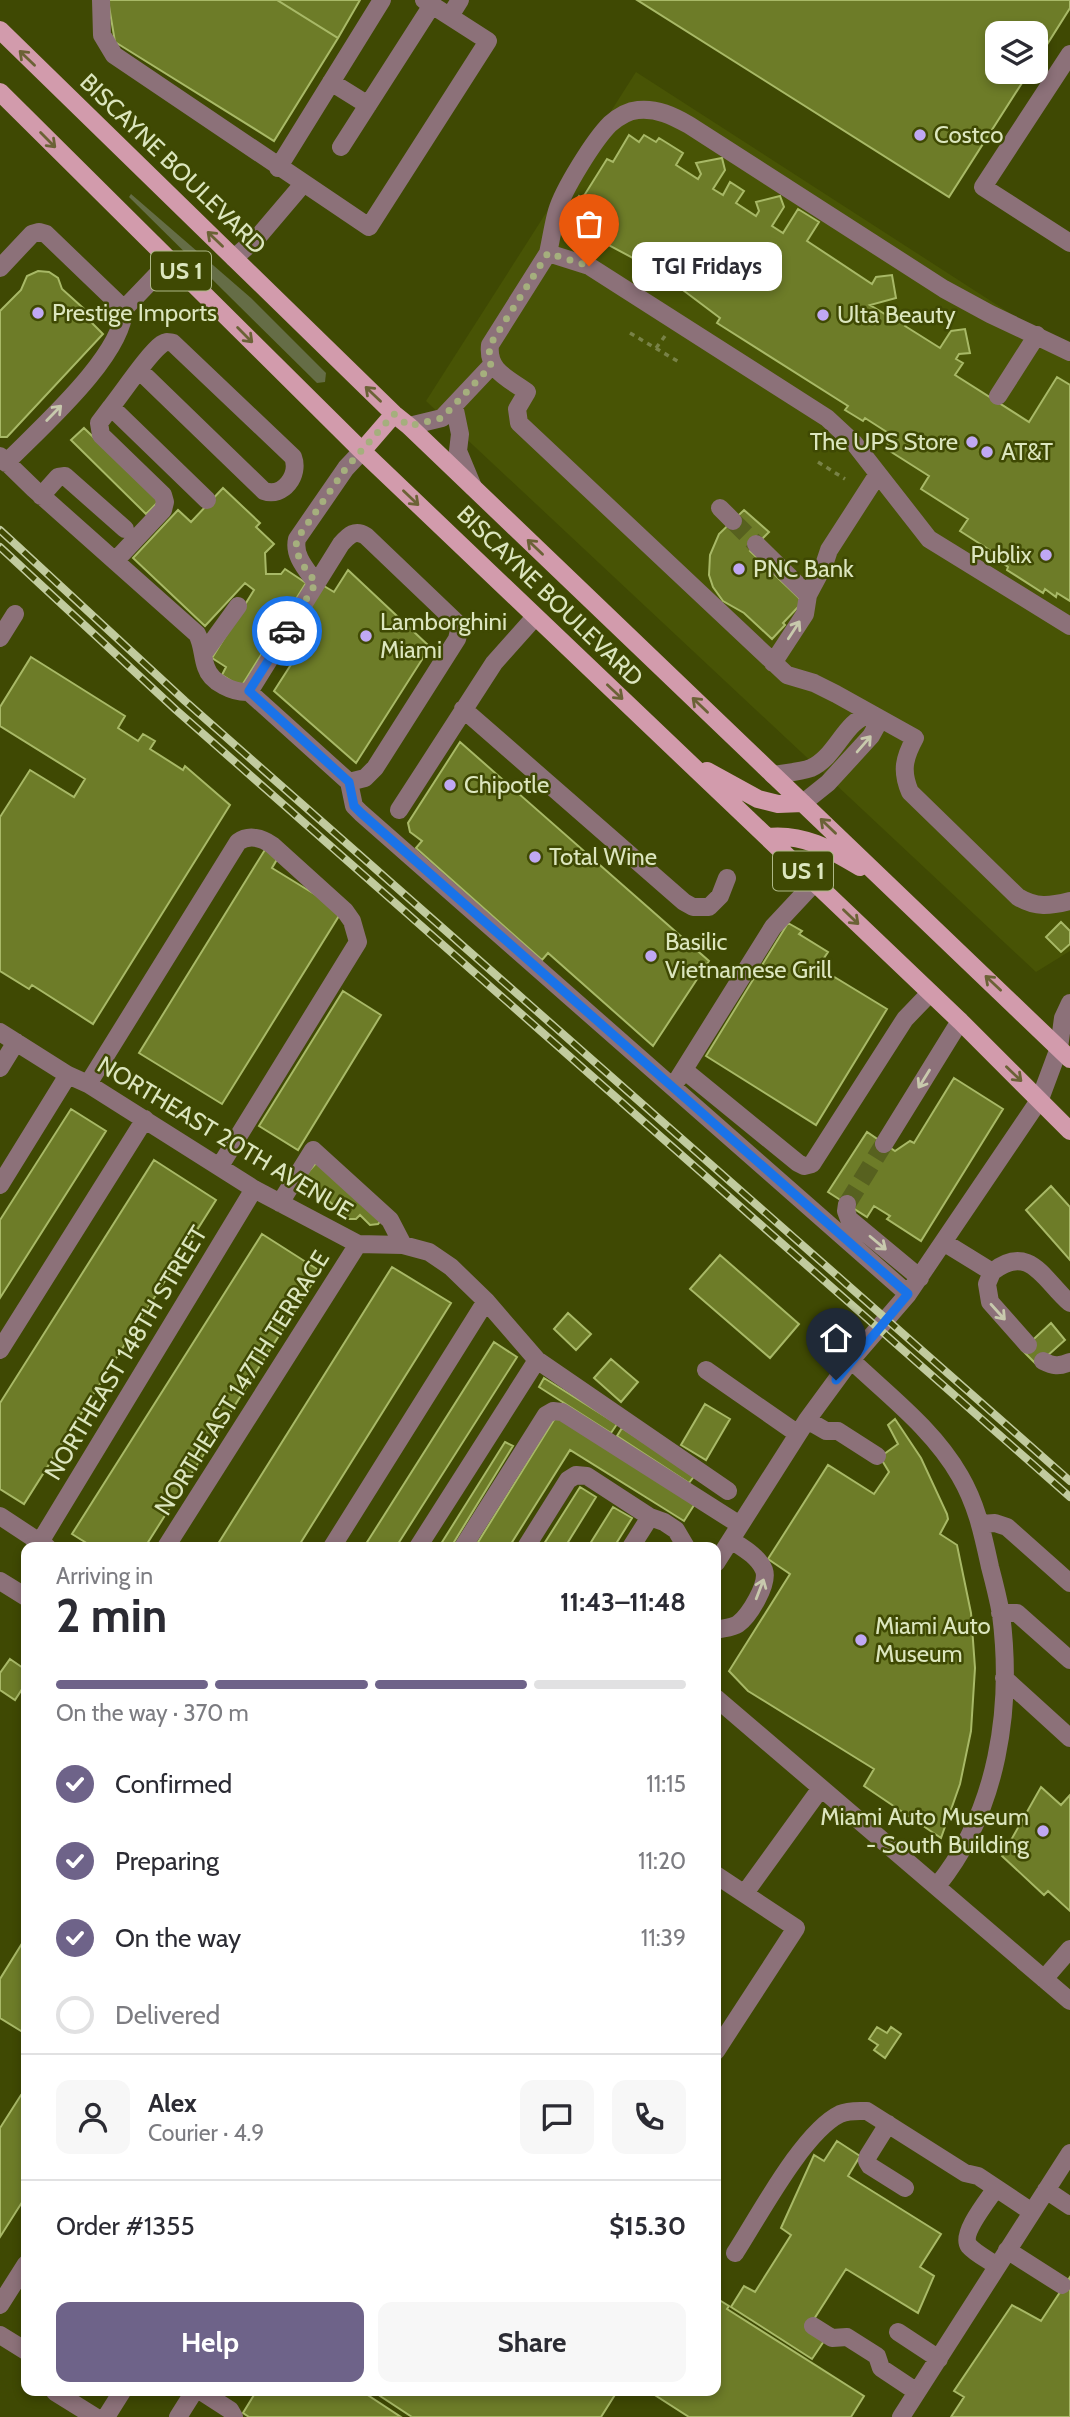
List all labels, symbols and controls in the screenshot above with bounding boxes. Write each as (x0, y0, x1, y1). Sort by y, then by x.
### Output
map controls (985, 21, 1048, 84)
button: layers (985, 21, 1048, 84)
one-way arrow (19, 49, 36, 66)
street label: BISCAYNE BOULEVARD (74, 67, 272, 260)
place label: Costco (934, 120, 1004, 149)
marker: Costco (912, 127, 928, 143)
one-way arrow (40, 132, 57, 149)
pin (559, 194, 619, 266)
icon: bag (570, 205, 608, 243)
one-way arrow (207, 231, 224, 248)
callout: TGI Fridays (631, 242, 782, 290)
road number: US 1 (151, 252, 211, 290)
text: TGI Fridays (652, 252, 762, 280)
place label: Prestige Imports (52, 298, 217, 327)
place label: Ulta Beauty (837, 300, 956, 329)
marker: Prestige Imports (30, 305, 46, 321)
marker: Ulta Beauty (815, 307, 831, 323)
one-way arrow (236, 326, 253, 343)
one-way arrow (365, 385, 382, 402)
one-way arrow (45, 405, 62, 422)
place label: The UPS Store (810, 427, 958, 456)
marker: The UPS Store (964, 434, 980, 450)
place label: AT&T (1001, 437, 1053, 466)
marker: AT&T (979, 444, 995, 460)
one-way arrow (402, 490, 420, 506)
street label: BISCAYNE BOULEVARD (451, 499, 649, 692)
one-way arrow (527, 539, 544, 556)
place label: Publix (970, 540, 1033, 569)
marker: Publix (1038, 547, 1054, 563)
place label: PNC Bank (753, 554, 854, 583)
marker: PNC Bank (731, 561, 747, 577)
courier (252, 596, 322, 666)
place label: Lamborghini Miami (380, 607, 507, 664)
icon: car (268, 612, 306, 650)
one-way arrow (788, 621, 802, 641)
marker: Lamborghini Miami (358, 628, 374, 644)
one-way arrow (606, 684, 624, 700)
one-way arrow (691, 696, 708, 713)
one-way arrow (856, 736, 872, 754)
place label: Chipotle (464, 770, 549, 799)
marker: Chipotle (442, 777, 458, 793)
one-way arrow (819, 818, 836, 835)
place label: Total Wine (549, 842, 657, 871)
marker: Total Wine (527, 849, 543, 865)
road number: US 1 (773, 852, 833, 890)
one-way arrow (842, 908, 859, 925)
place label: Basilic Vietnamese Grill (665, 927, 832, 984)
marker: Basilic Vietnamese Grill (643, 948, 659, 964)
one-way arrow (985, 974, 1002, 991)
street label: NORTHEAST 20TH AVENUE (92, 1050, 358, 1225)
one-way arrow (1006, 1066, 1023, 1083)
one-way arrow (917, 1069, 932, 1088)
street label: NORTHEAST 148TH STREET (38, 1220, 213, 1485)
one-way arrow (869, 1236, 887, 1251)
street label: NORTHEAST 147TH TERRACE (148, 1245, 335, 1520)
one-way arrow (990, 1302, 1006, 1320)
pin (806, 1308, 866, 1380)
icon: home (817, 1319, 855, 1357)
text: Arriving in (56, 1562, 153, 1590)
one-way arrow (755, 1579, 768, 1600)
text: 11:43–11:48 (560, 1586, 686, 1618)
text: 2 min (56, 1588, 167, 1644)
place label: Miami Auto Museum (875, 1611, 991, 1668)
marker: Miami Auto Museum (853, 1632, 869, 1648)
text: On the way · 370 m (56, 1699, 249, 1727)
icon: check (56, 1765, 94, 1803)
text: Confirmed (115, 1768, 232, 1800)
text: 11:15 (646, 1770, 686, 1798)
place label: Miami Auto Museum - South Building (820, 1802, 1030, 1859)
marker: Miami Auto Museum - South Building (1035, 1823, 1051, 1839)
icon: check (56, 1842, 94, 1880)
text: Preparing (115, 1845, 219, 1877)
text: 11:20 (638, 1847, 686, 1875)
icon: check (56, 1919, 94, 1957)
text: On the way (115, 1922, 241, 1954)
text: 11:39 (641, 1924, 686, 1952)
text: Delivered (115, 1999, 220, 2031)
button: person (56, 2080, 130, 2154)
button: chat (520, 2080, 594, 2154)
button: phone (612, 2080, 686, 2154)
text: Alex (148, 2087, 197, 2119)
text: Courier · 4.9 (148, 2119, 264, 2147)
text: Order #1355 (56, 2210, 195, 2242)
text: $15.30 (609, 2210, 686, 2242)
button: Help (56, 2302, 364, 2382)
button: Share (378, 2302, 686, 2382)

